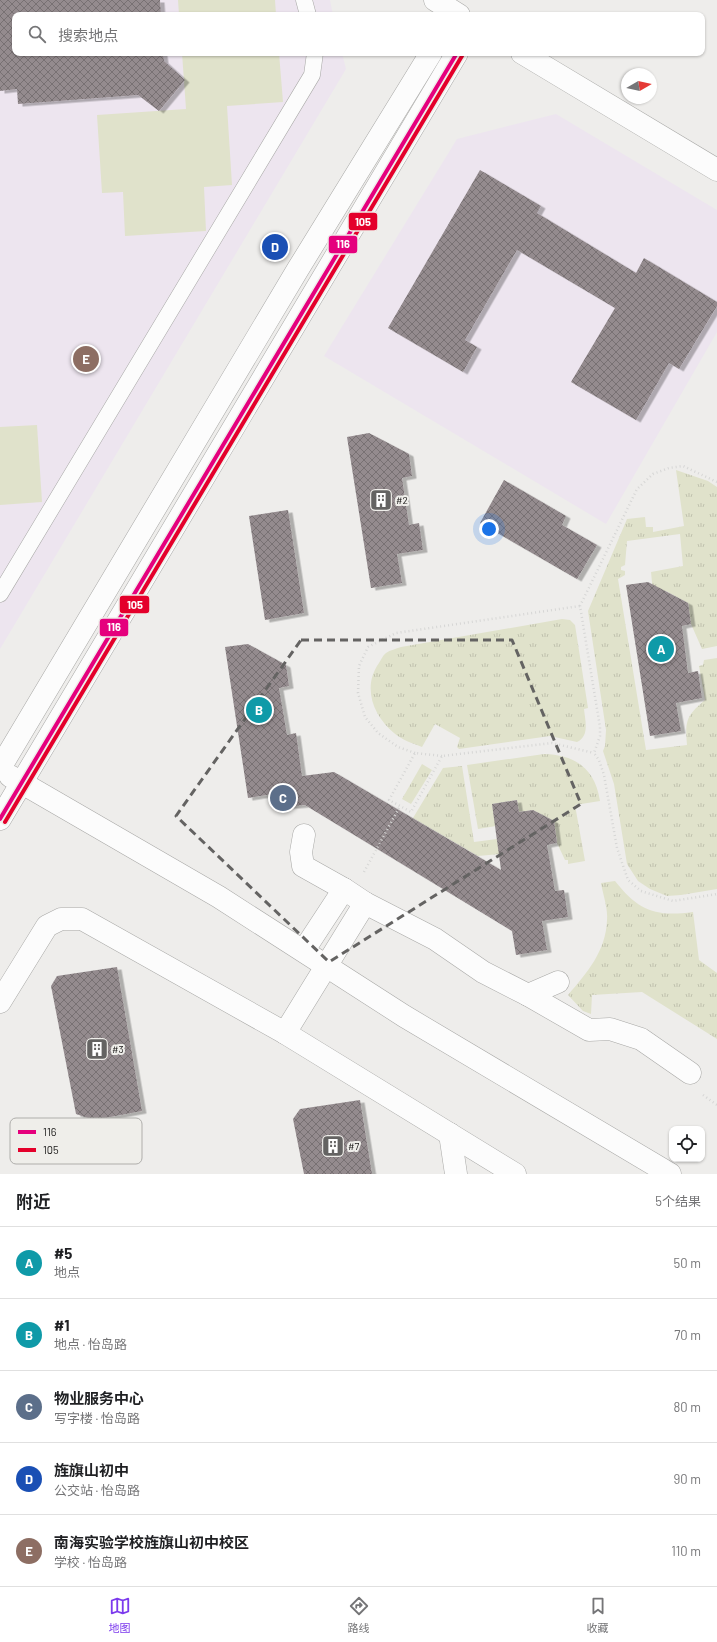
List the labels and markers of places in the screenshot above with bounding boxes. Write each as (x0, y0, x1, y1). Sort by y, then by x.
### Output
pin: D (262, 232, 288, 262)
pin: E (73, 344, 99, 374)
building icon: #2 (368, 487, 394, 513)
place label: #2 (396, 494, 408, 506)
pin: A (648, 634, 674, 664)
pin: B (246, 695, 272, 725)
pin: C (270, 783, 296, 813)
building icon: #3 (84, 1036, 110, 1062)
place label: #3 (112, 1043, 124, 1055)
building icon: #7 (320, 1133, 346, 1159)
place label: #7 (348, 1140, 360, 1152)

